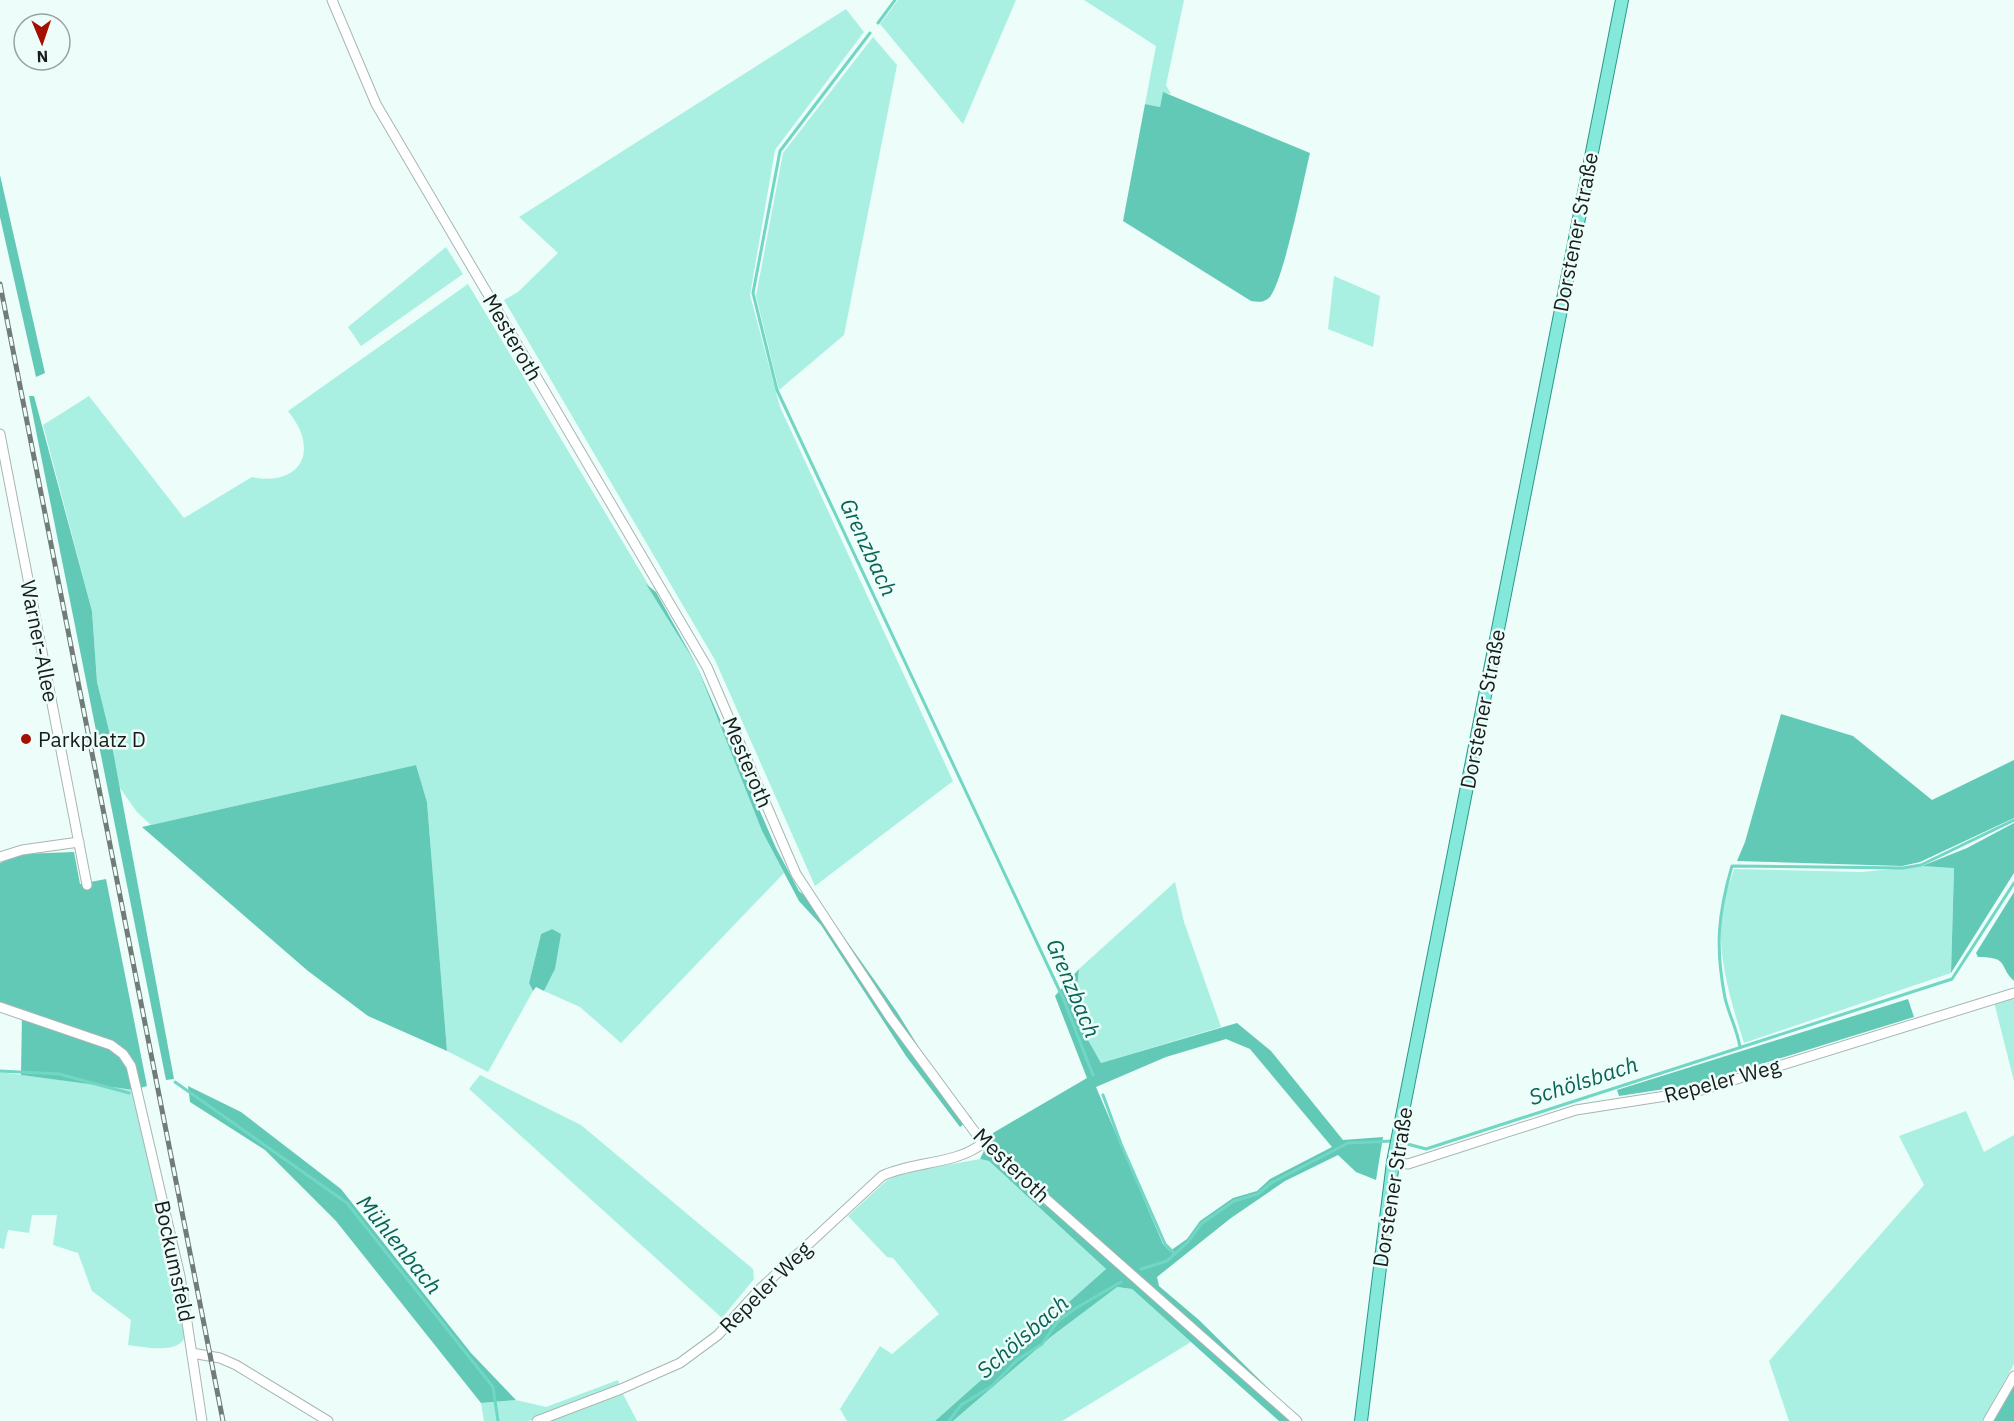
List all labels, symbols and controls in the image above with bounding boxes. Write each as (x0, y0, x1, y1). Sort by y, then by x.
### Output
north arrow (12, 12, 72, 72)
text: N (36, 47, 49, 67)
street label: Dorstener Straße (1546, 150, 1604, 314)
street label: Mesteroth (477, 288, 549, 386)
water label: Grenzbach (834, 493, 904, 601)
street label: Warner-Allee (14, 577, 66, 705)
street label: Dorstener Straße (1453, 627, 1511, 791)
street label: Mesteroth (716, 712, 780, 812)
place label: Parkplatz D (38, 725, 146, 753)
marker: Parkplatz D (19, 732, 33, 746)
water label: Grenzbach (1040, 934, 1108, 1042)
water label: Schölsbach (1525, 1049, 1641, 1111)
street label: Repeler Weg (1661, 1051, 1783, 1109)
street label: Dorstener Straße (1366, 1105, 1418, 1269)
street label: Mesteroth (968, 1122, 1056, 1208)
water label: Mühlenbach (351, 1188, 449, 1300)
street label: Bockumsfeld (148, 1198, 202, 1324)
street label: Repeler Weg (713, 1235, 817, 1339)
water label: Schölsbach (970, 1288, 1074, 1384)

